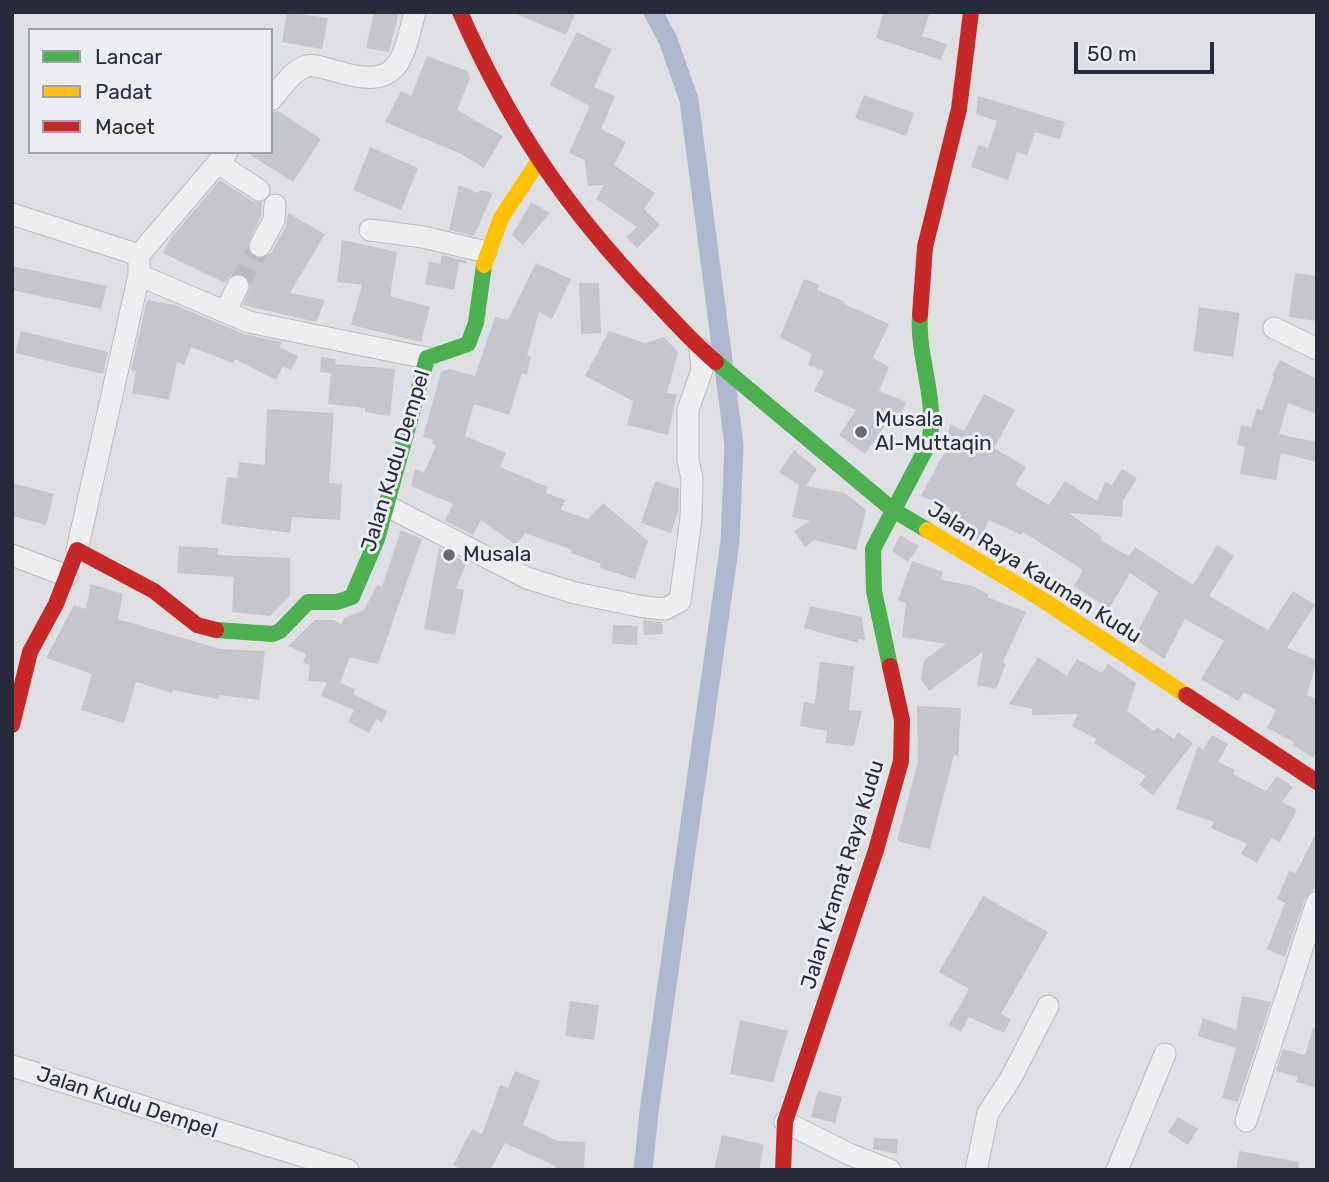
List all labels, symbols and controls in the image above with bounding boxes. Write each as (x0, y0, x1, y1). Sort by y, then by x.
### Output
legend (28, 28, 273, 154)
scale bar (1077, 28, 1217, 72)
text: 50 m (1087, 41, 1137, 66)
text: Lancar (95, 44, 162, 69)
text: Padat (95, 79, 152, 104)
text: Macet (95, 114, 155, 139)
street label: Jalan Kudu Dempel (356, 367, 436, 555)
place label: Musala Al-Muttaqin (875, 407, 992, 457)
marker: Musala Al-Muttaqin (853, 424, 869, 440)
street label: Jalan Raya Kauman Kudu (923, 497, 1145, 649)
place label: Musala (463, 542, 531, 568)
marker: Musala (441, 547, 457, 563)
street label: Jalan Kramat Raya Kudu (796, 758, 890, 992)
street label: Jalan Kudu Dempel (33, 1062, 221, 1144)

